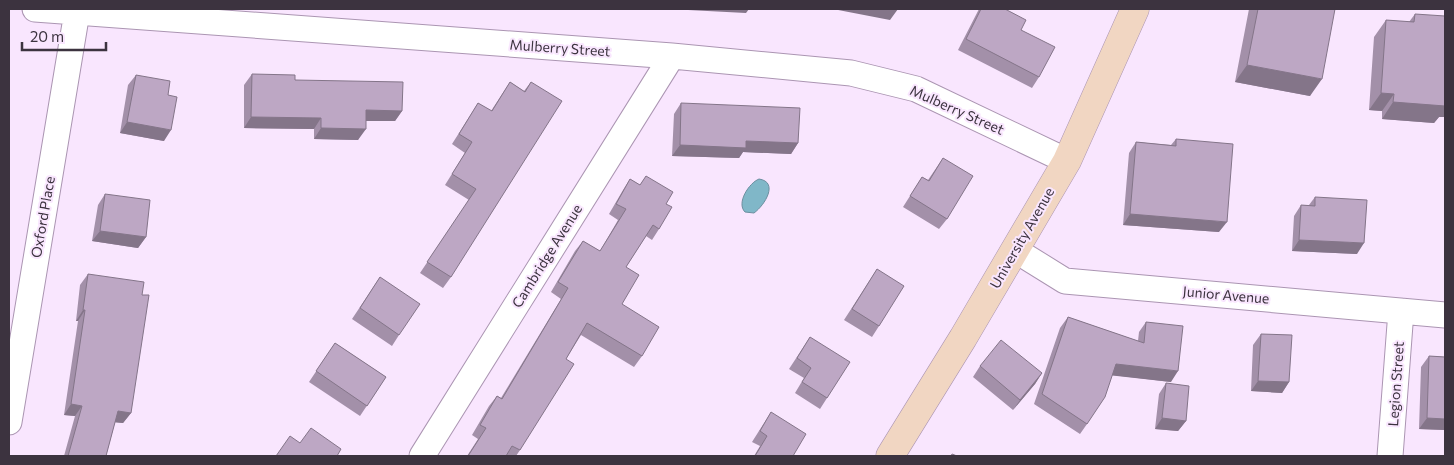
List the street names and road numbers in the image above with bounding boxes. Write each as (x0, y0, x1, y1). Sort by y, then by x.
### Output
street label: Mulberry Street (509, 35, 611, 60)
street label: Mulberry Street (908, 81, 1007, 138)
street label: Oxford Place (27, 175, 58, 259)
street label: University Avenue (986, 184, 1057, 291)
street label: Cambridge Avenue (508, 201, 585, 311)
street label: Junior Avenue (1182, 282, 1270, 307)
street label: Legion Street (1384, 341, 1407, 427)

